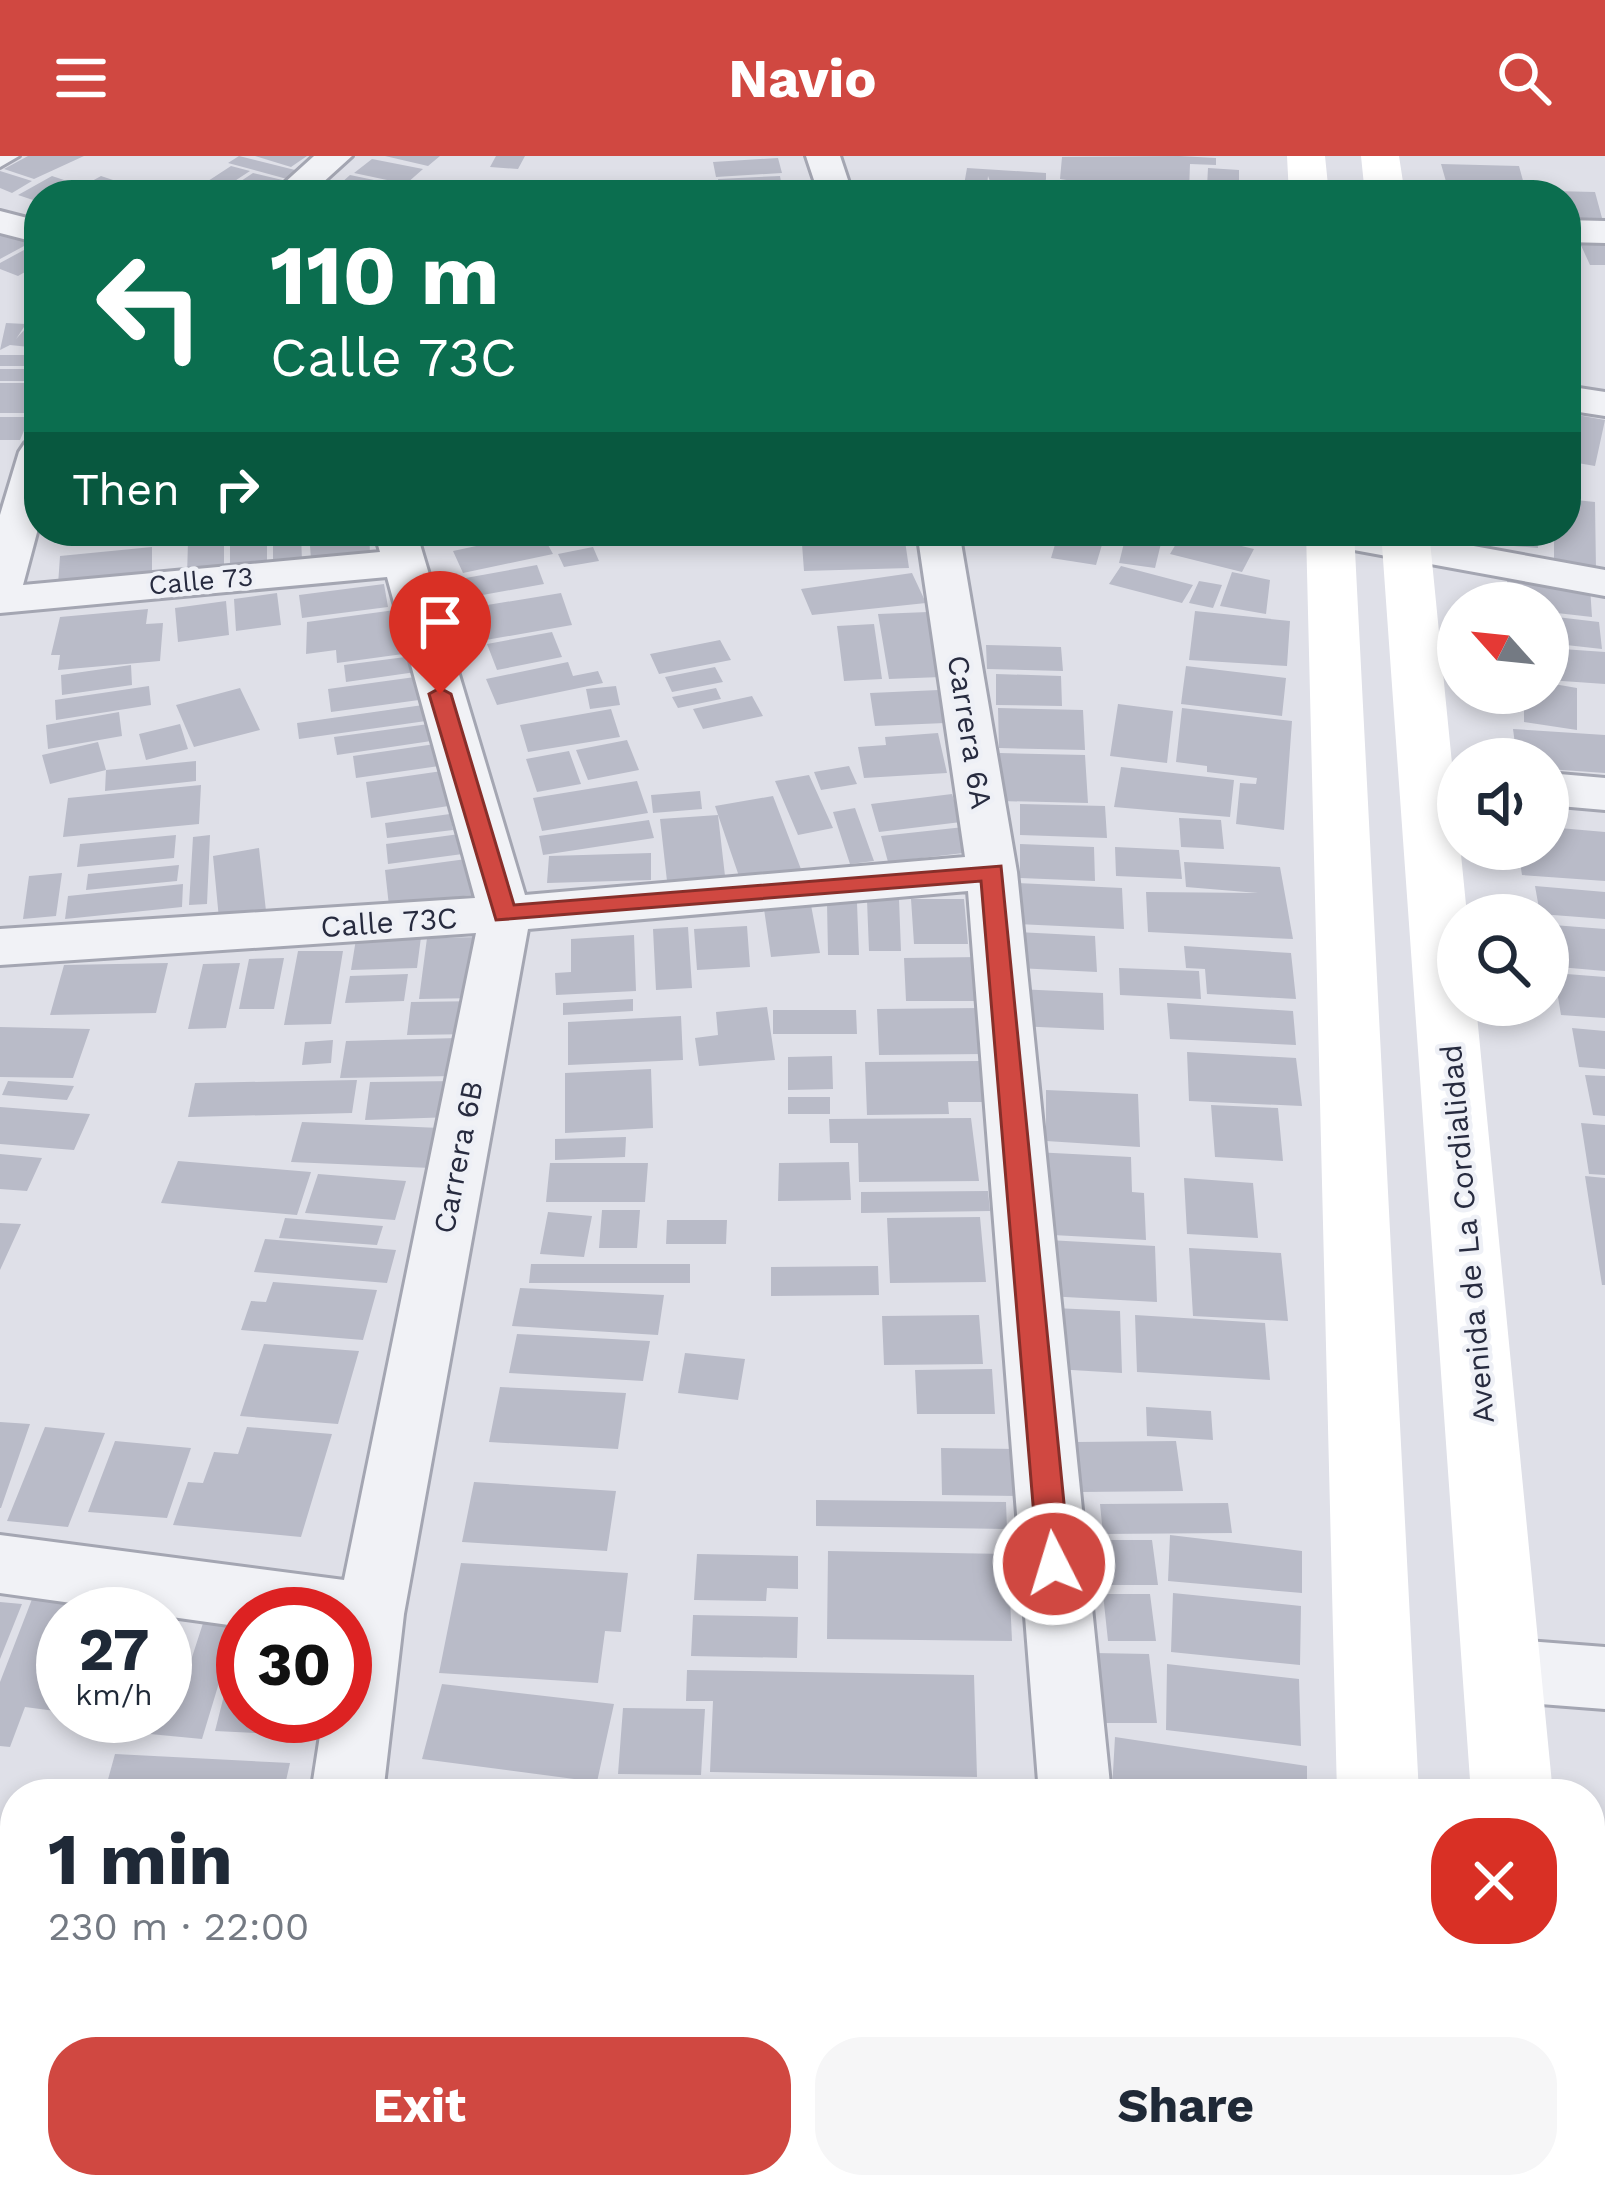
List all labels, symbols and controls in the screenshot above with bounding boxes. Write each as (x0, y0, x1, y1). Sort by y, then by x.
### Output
icon: menu (48, 45, 114, 111)
icon: search (1491, 45, 1557, 111)
text: Navio (728, 47, 877, 110)
text: 110 m (270, 226, 500, 324)
icon: left (72, 228, 228, 384)
text: Calle 73C (270, 326, 517, 389)
icon: right (204, 456, 270, 522)
text: Then (72, 463, 180, 516)
street label: Calle 73 (147, 560, 255, 602)
pin (389, 571, 491, 694)
north arrow (1437, 582, 1569, 714)
map controls (1437, 582, 1569, 1026)
icon: arrive (407, 589, 473, 655)
street label: Carrera 6A (941, 653, 999, 812)
button: sound (1437, 738, 1569, 870)
button: search (1437, 894, 1569, 1026)
street label: Calle 73C (319, 900, 459, 944)
street label: Avenida de La Cordialidad (1433, 1043, 1501, 1425)
street label: Carrera 6B (426, 1078, 490, 1236)
position arrow (991, 1501, 1117, 1627)
speed limit sign: 30 (216, 1587, 372, 1743)
text: 27 (78, 1614, 150, 1685)
text: km/h (75, 1677, 153, 1712)
text: 1 min (48, 1817, 233, 1901)
button: close (1431, 1818, 1557, 1944)
text: 230 m · 22:00 (48, 1904, 309, 1949)
button: Exit (48, 2037, 791, 2175)
button: Share (815, 2037, 1557, 2175)

